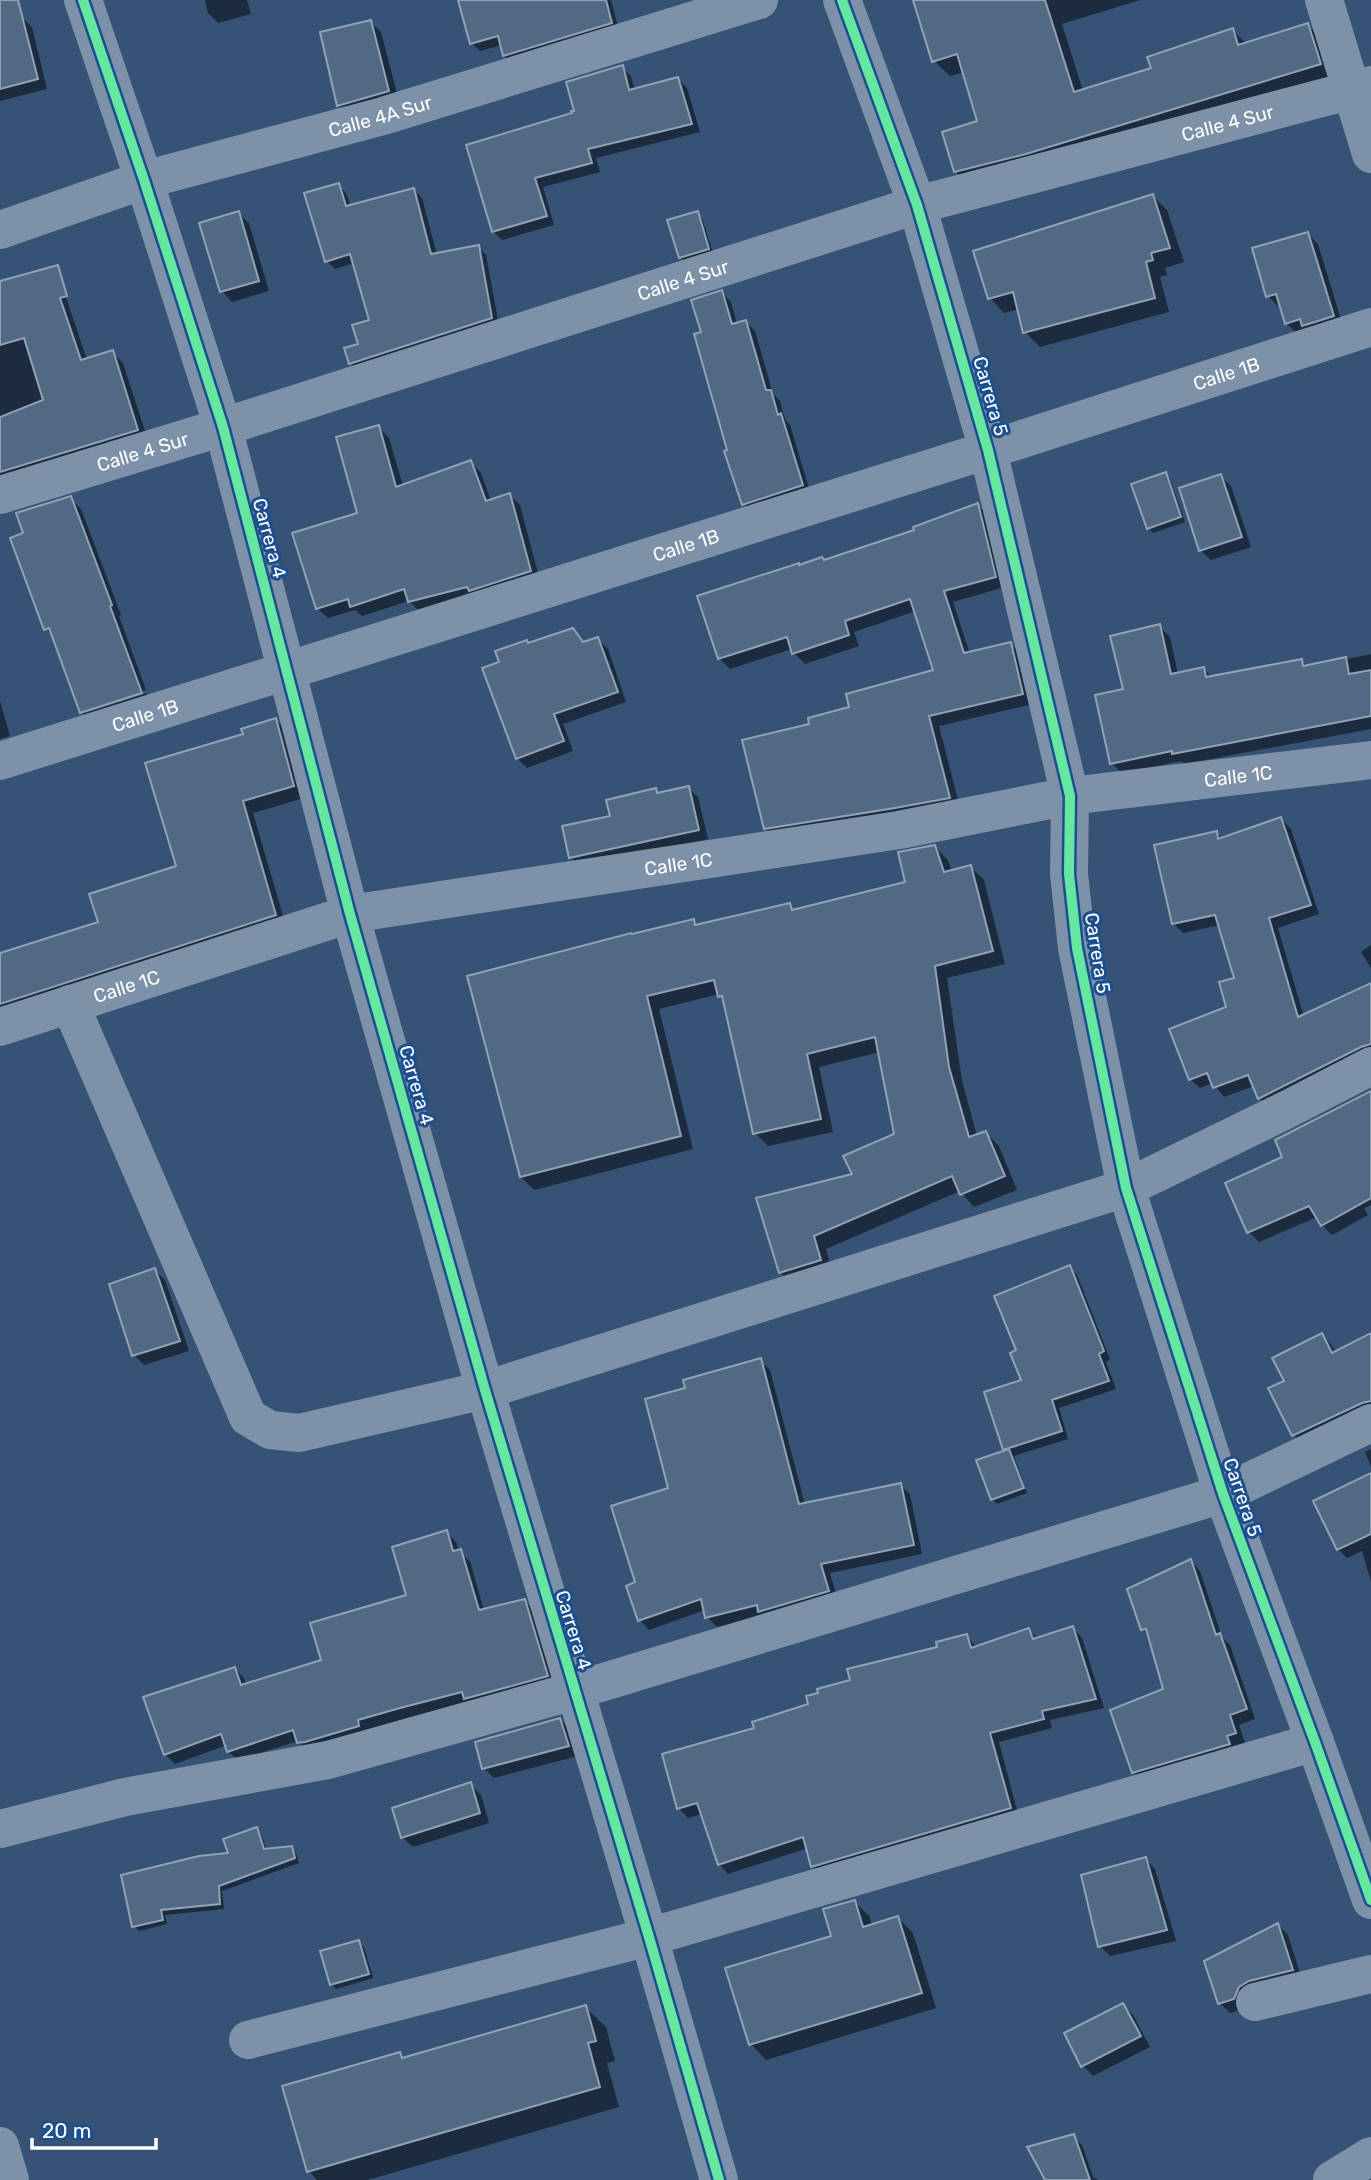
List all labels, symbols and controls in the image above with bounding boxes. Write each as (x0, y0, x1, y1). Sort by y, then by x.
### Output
street label: Calle 4A Sur (326, 90, 436, 142)
street label: Calle 4 Sur (1179, 100, 1277, 147)
street label: Calle 4 Sur (634, 255, 732, 306)
street label: Calle 1B (1190, 353, 1263, 395)
street label: Carrera 5 (968, 354, 1013, 438)
street label: Calle 4 Sur (94, 427, 192, 477)
street label: Carrera 4 (248, 496, 291, 581)
street label: Calle 1B (650, 524, 722, 567)
street label: Calle 1B (109, 695, 181, 737)
street label: Calle 1C (1203, 761, 1274, 792)
street label: Calle 1C (643, 848, 714, 881)
street label: Carrera 5 (1080, 911, 1115, 995)
street label: Calle 1C (91, 965, 163, 1008)
street label: Carrera 4 (394, 1043, 439, 1128)
street label: Carrera 5 (1218, 1455, 1267, 1539)
street label: Carrera 4 (551, 1588, 597, 1673)
scale bar (32, 2106, 156, 2150)
text: 20 m (42, 2118, 91, 2143)

